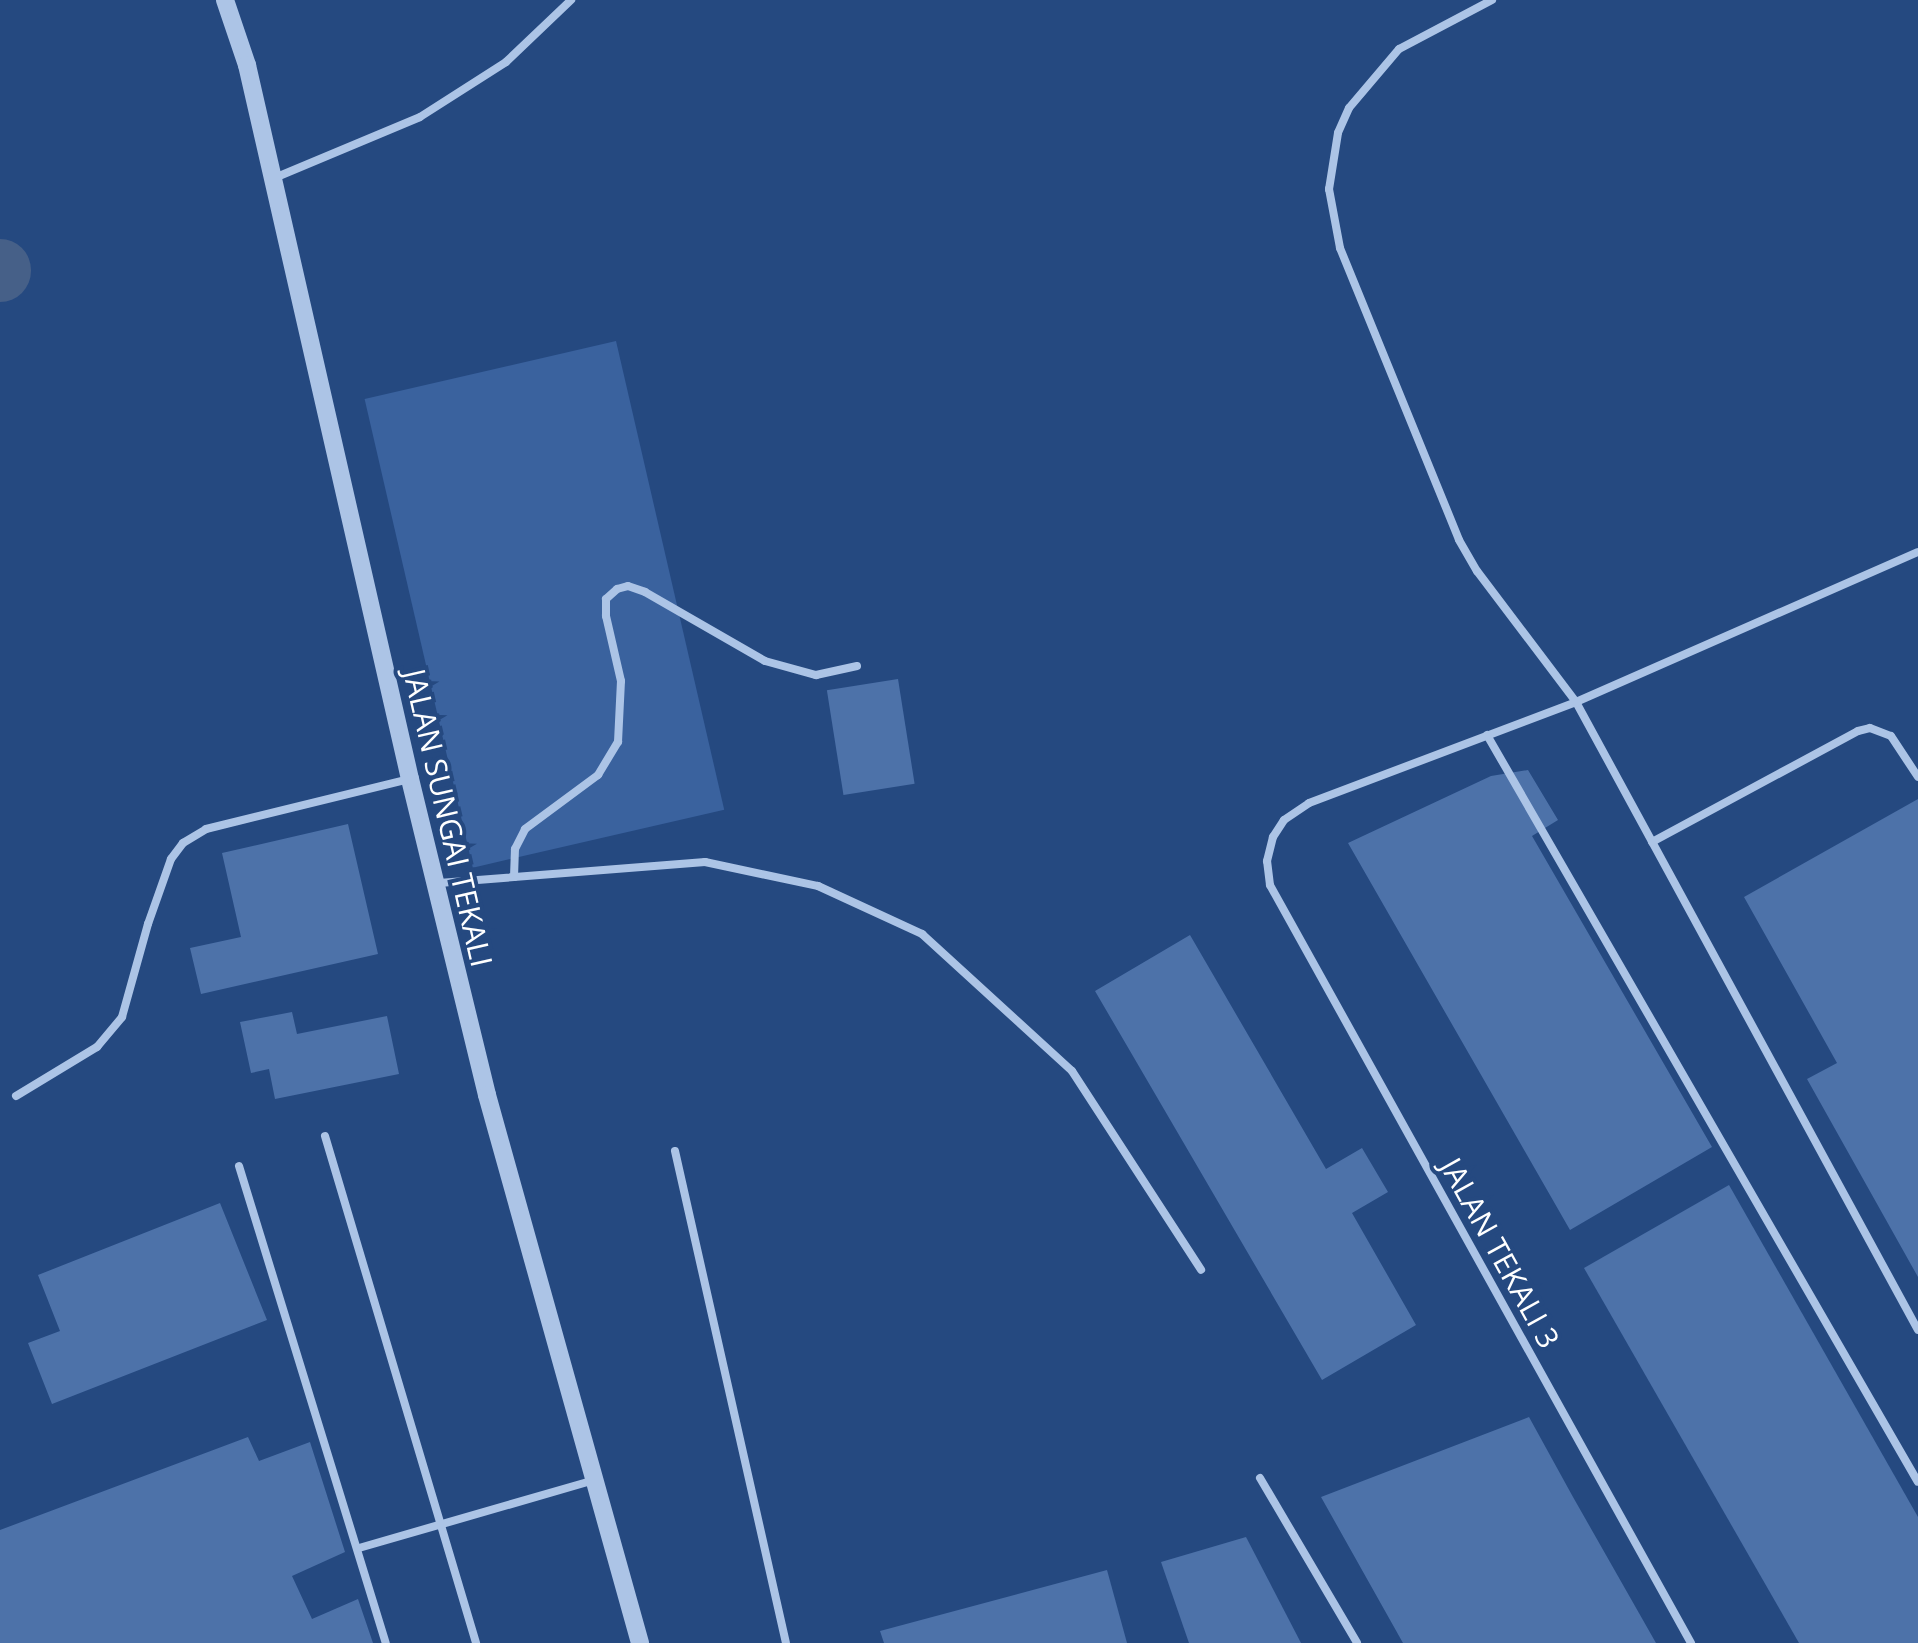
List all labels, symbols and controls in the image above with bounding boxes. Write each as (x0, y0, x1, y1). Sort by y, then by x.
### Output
street label: JALAN SUNGAI TEKALI (396, 666, 500, 970)
street label: JALAN TEKALI 3 (1433, 1152, 1567, 1354)

